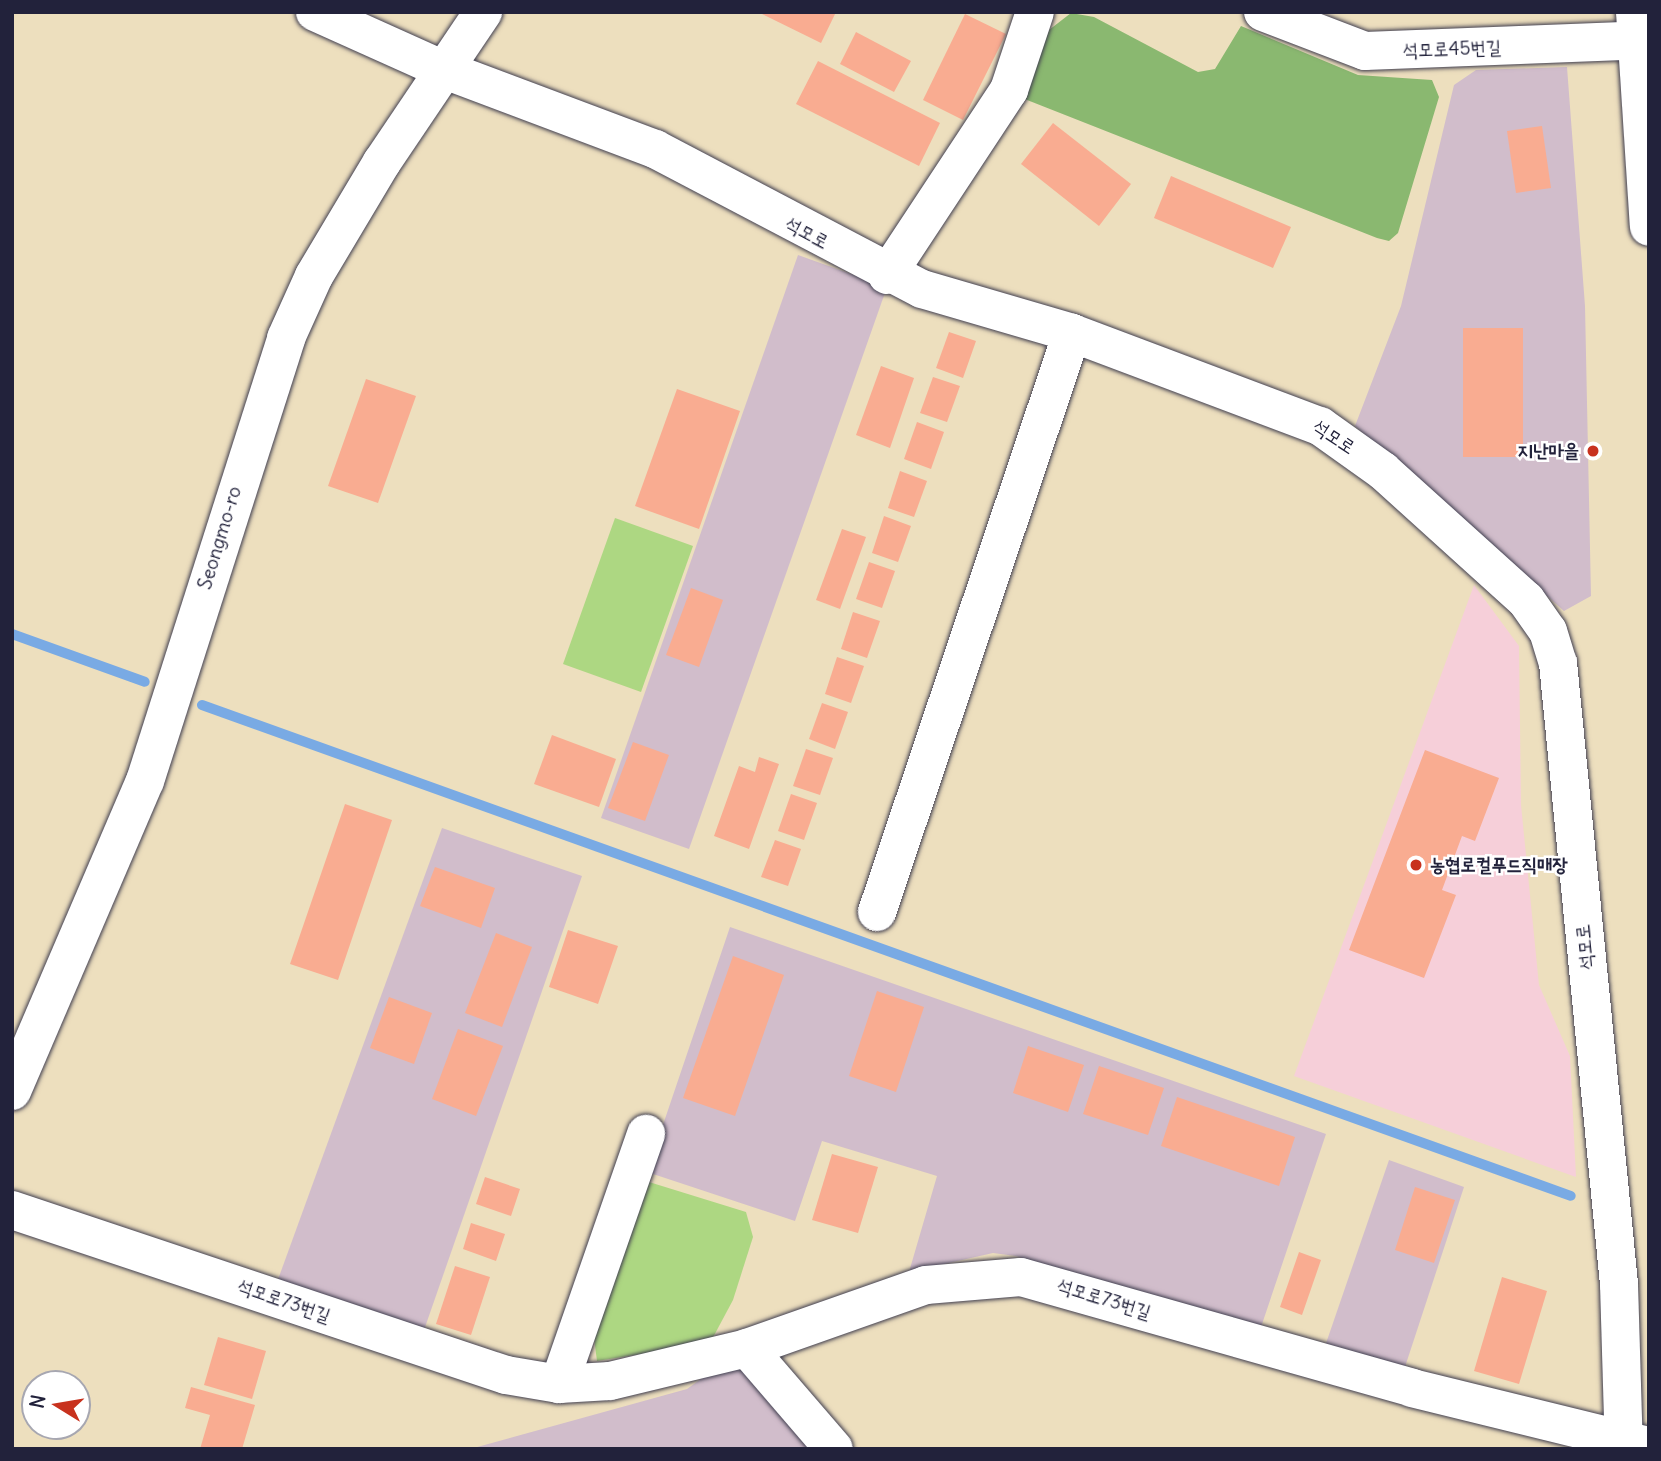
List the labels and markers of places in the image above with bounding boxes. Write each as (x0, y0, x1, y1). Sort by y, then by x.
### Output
place label: 지난마을 (1518, 440, 1579, 462)
marker: 지난마을 (1585, 443, 1601, 459)
place label: 농협로컬푸드직매장 (1430, 854, 1568, 876)
marker: 농협로컬푸드직매장 (1408, 857, 1424, 873)

